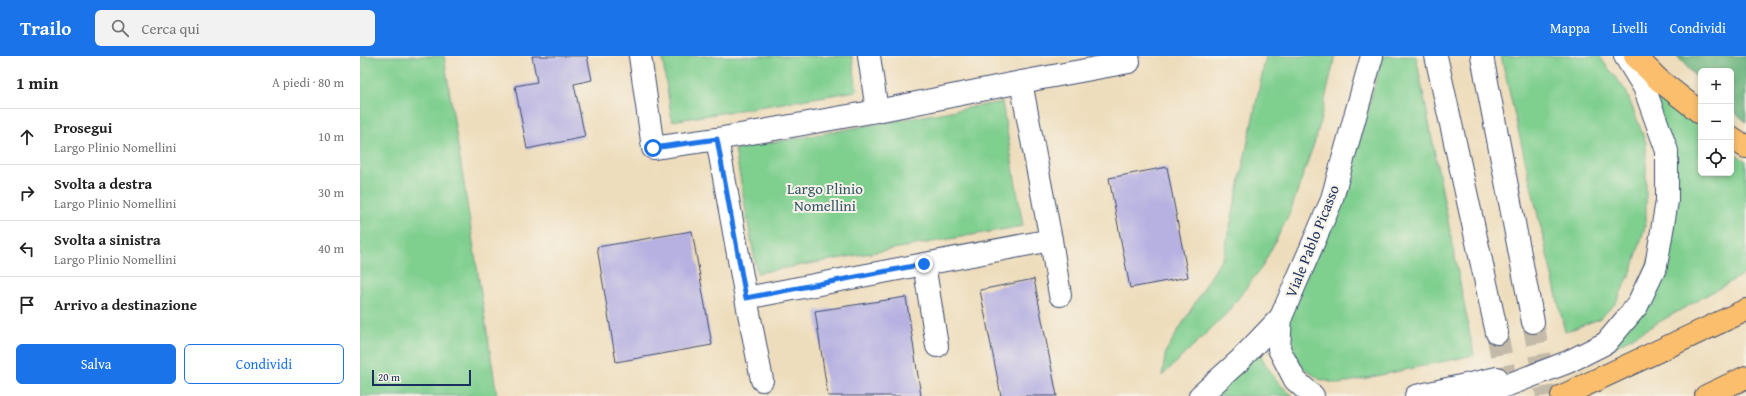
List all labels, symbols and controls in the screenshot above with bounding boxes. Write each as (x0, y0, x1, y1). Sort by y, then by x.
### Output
search box (95, 10, 375, 46)
text: Trailo (20, 14, 71, 42)
icon: search (109, 17, 131, 39)
text: Cerca qui (141, 18, 200, 39)
text: Mappa (1550, 18, 1590, 38)
text: Livelli (1612, 18, 1648, 38)
text: Condividi (1670, 18, 1726, 38)
map controls (1698, 68, 1734, 176)
button: + (1698, 68, 1734, 104)
text: 1 min (16, 70, 58, 95)
text: A piedi · 80 m (272, 73, 344, 92)
button: − (1698, 104, 1734, 140)
text: Prosegui (54, 117, 112, 138)
icon: ahead (16, 126, 38, 148)
text: 10 m (318, 127, 344, 146)
text: Largo Plinio Nomellini (54, 138, 176, 157)
route start (644, 139, 662, 157)
button: locate (1698, 140, 1734, 176)
text: Svolta a destra (54, 173, 152, 194)
park label: Largo Plinio Nomellini (787, 178, 863, 216)
street label: Viale Pablo Picasso (1280, 181, 1344, 300)
icon: right (16, 182, 38, 204)
text: 30 m (318, 183, 344, 202)
text: Largo Plinio Nomellini (54, 194, 176, 213)
text: Svolta a sinistra (54, 229, 161, 250)
icon: left (16, 238, 38, 260)
text: 40 m (318, 239, 344, 258)
text: Largo Plinio Nomellini (54, 250, 176, 269)
route end (915, 255, 933, 273)
icon: arrive (16, 294, 38, 316)
text: Arrivo a destinazione (54, 294, 197, 315)
button: Salva (16, 344, 176, 384)
button: Condividi (184, 344, 344, 384)
scale bar (372, 368, 471, 387)
text: 20 m (378, 369, 400, 385)

